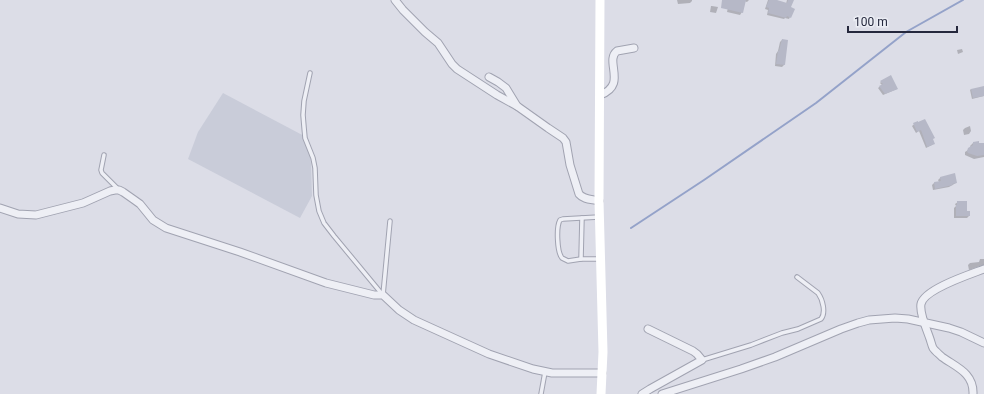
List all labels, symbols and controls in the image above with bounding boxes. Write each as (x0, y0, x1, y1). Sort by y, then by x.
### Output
scale bar (848, 8, 957, 34)
text: 100 m (854, 15, 888, 29)

